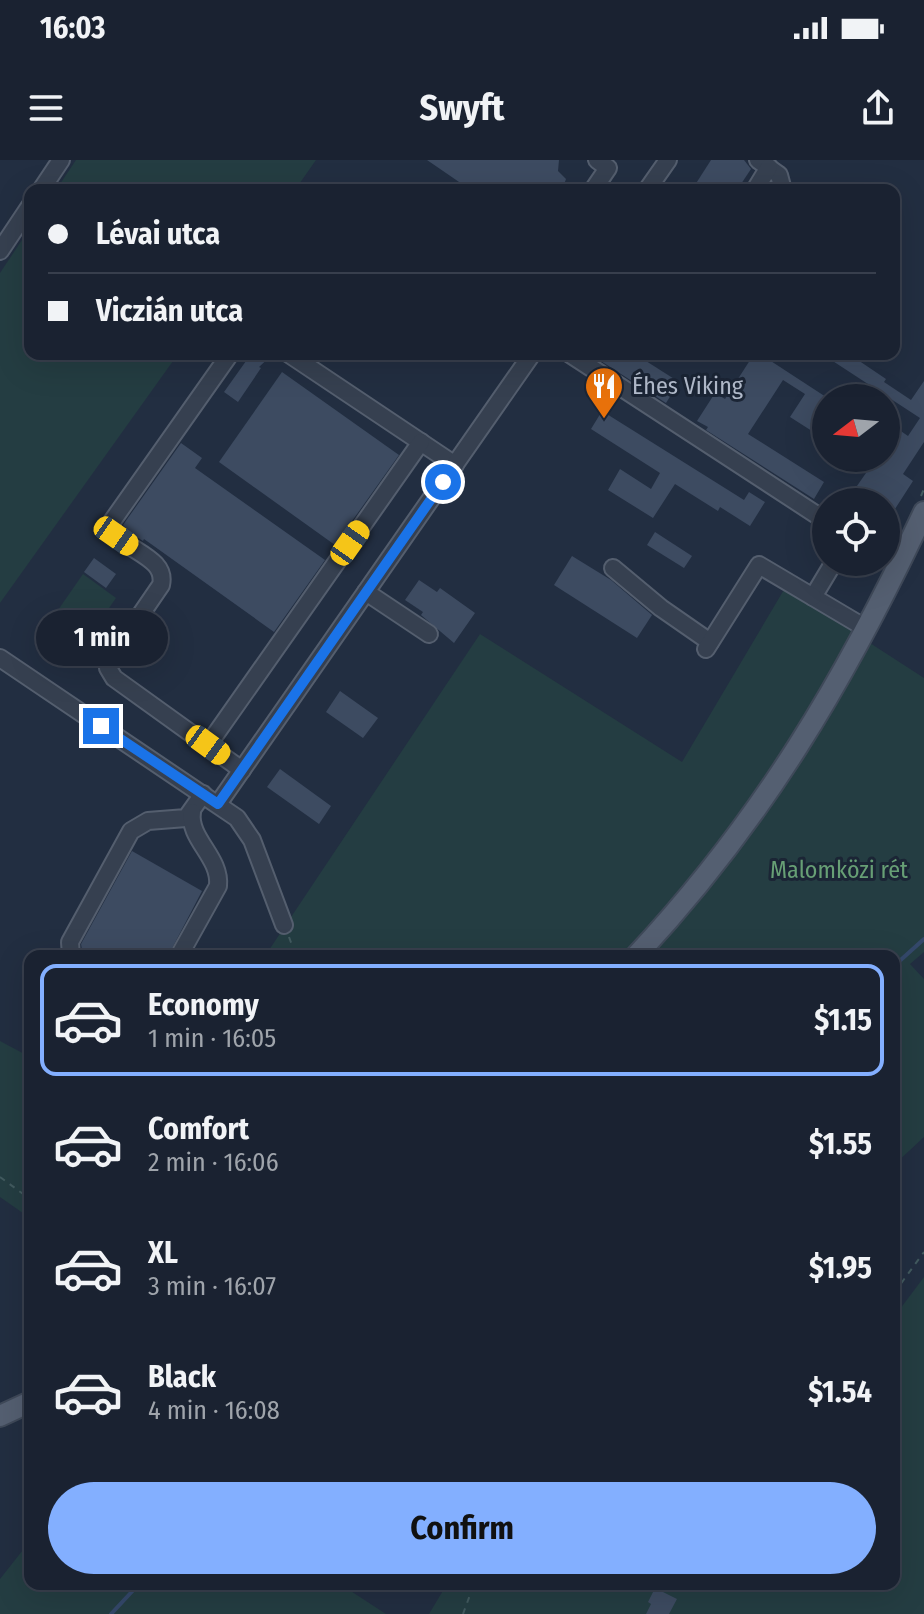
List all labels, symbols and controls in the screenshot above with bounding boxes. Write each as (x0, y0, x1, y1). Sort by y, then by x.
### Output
text: 16:03 (40, 10, 106, 46)
icon: menu (24, 86, 68, 130)
text: Swyft (419, 86, 505, 130)
icon: share (856, 86, 900, 130)
text: Lévai utca (96, 216, 220, 252)
text: Viczián utca (96, 293, 243, 329)
restaurant icon: Éhes Viking (583, 365, 625, 420)
place label: Éhes Viking (632, 371, 744, 400)
north arrow (812, 384, 900, 472)
map controls (812, 384, 900, 576)
route start (425, 464, 461, 500)
button: locate (812, 488, 900, 576)
car (89, 512, 143, 560)
car (326, 516, 374, 570)
callout: 1 min (35, 610, 167, 666)
text: 1 min (74, 622, 130, 653)
route end (83, 708, 119, 744)
car (182, 721, 234, 769)
park label: Malomközi rét (770, 856, 908, 884)
icon: car (52, 984, 124, 1056)
text: Economy (148, 987, 259, 1023)
text: $1.15 (814, 1002, 872, 1038)
text: 1 min · 16:05 (148, 1023, 276, 1054)
icon: car (52, 1108, 124, 1180)
text: Comfort (148, 1111, 249, 1147)
text: $1.55 (809, 1126, 872, 1162)
text: 2 min · 16:06 (148, 1147, 279, 1178)
icon: car (52, 1232, 124, 1304)
text: XL (148, 1235, 178, 1271)
text: $1.95 (809, 1250, 872, 1286)
text: 3 min · 16:07 (148, 1271, 276, 1302)
icon: car (52, 1356, 124, 1428)
text: Black (148, 1359, 216, 1395)
text: $1.54 (808, 1374, 872, 1410)
text: 4 min · 16:08 (148, 1395, 280, 1426)
button: Confirm (48, 1482, 876, 1574)

